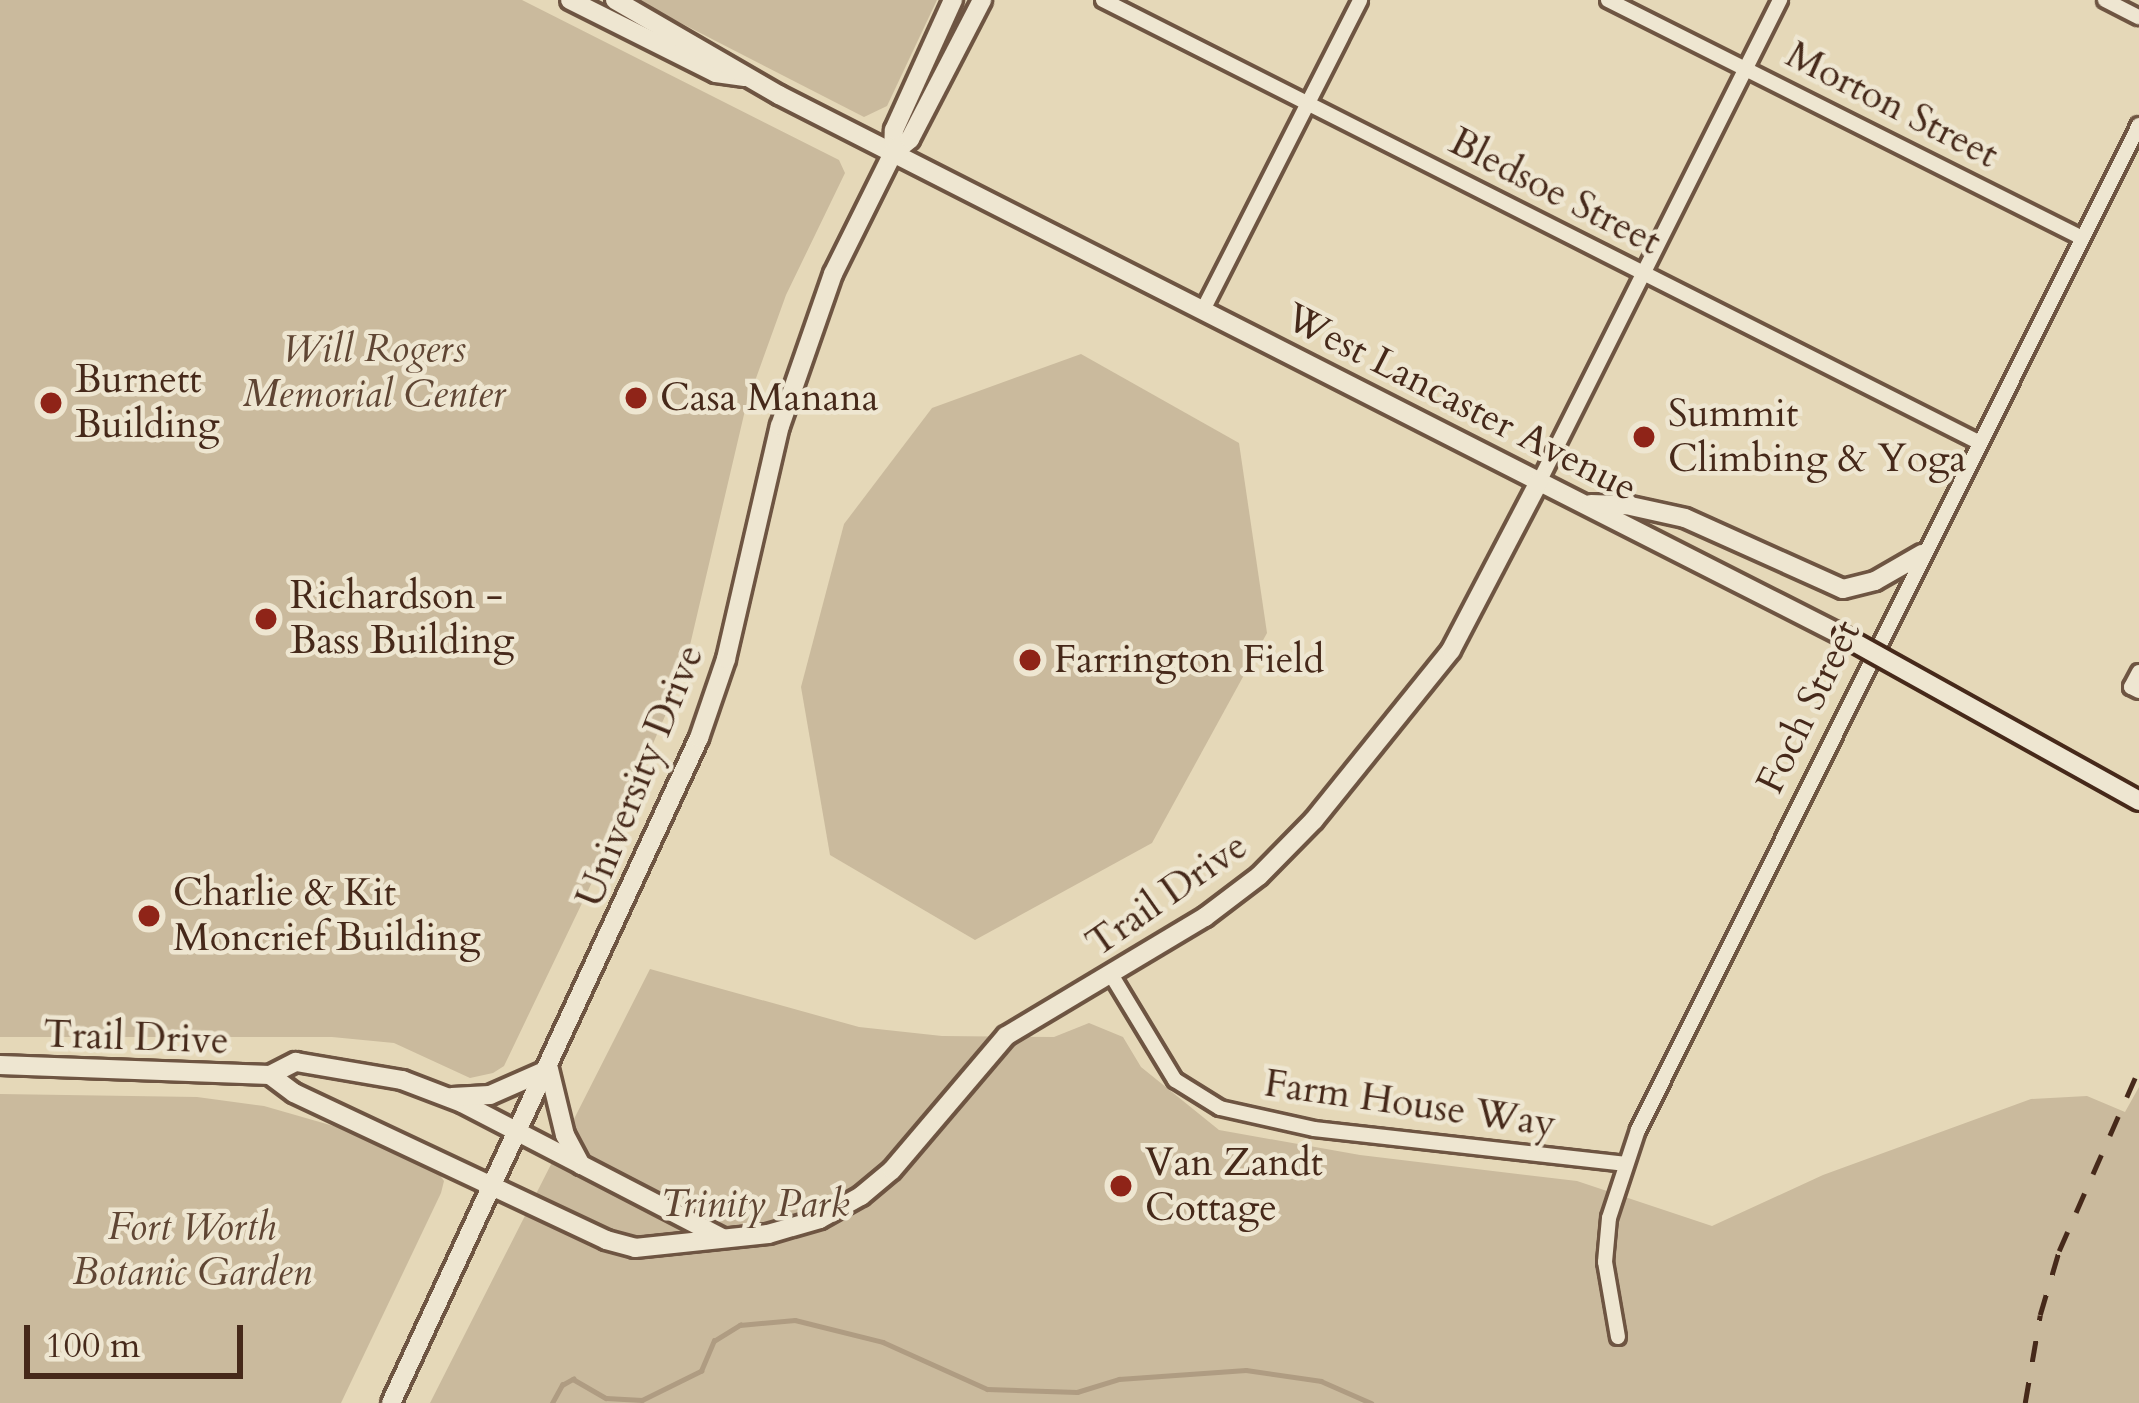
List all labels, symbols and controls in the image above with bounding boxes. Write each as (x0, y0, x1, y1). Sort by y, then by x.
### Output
street label: Morton Street (1778, 32, 2006, 178)
street label: Bledsoe Street (1441, 119, 1669, 265)
street label: West Lancaster Avenue (1277, 294, 1645, 512)
park label: Will Rogers Memorial Center (243, 327, 505, 418)
place label: Burnett Building (75, 358, 220, 449)
place label: Casa Manana (660, 375, 879, 421)
marker: Casa Manana (623, 385, 649, 411)
marker: Burnett Building (38, 390, 64, 416)
place label: Summit Climbing & Yoga (1668, 392, 1966, 483)
marker: Summit Climbing & Yoga (1631, 424, 1657, 450)
place label: Richardson - Bass Building (290, 574, 514, 665)
marker: Richardson - Bass Building (253, 606, 279, 632)
street label: Foch Street (1747, 613, 1871, 801)
place label: Farrington Field (1054, 637, 1324, 683)
street label: University Drive (566, 638, 714, 914)
marker: Farrington Field (1017, 647, 1043, 673)
street label: Trail Drive (1078, 823, 1256, 967)
place label: Charlie & Kit Moncrief Building (173, 871, 481, 962)
marker: Charlie & Kit Moncrief Building (136, 903, 162, 929)
street label: Trail Drive (43, 1011, 229, 1065)
street label: Farm House Way (1261, 1060, 1559, 1148)
place label: Van Zandt Cottage (1145, 1141, 1323, 1232)
marker: Van Zandt Cottage (1108, 1173, 1134, 1199)
park label: Trinity Park (660, 1181, 850, 1227)
park label: Fort Worth Botanic Garden (73, 1205, 311, 1296)
scale bar (30, 1301, 249, 1375)
text: 100 m (45, 1321, 140, 1370)

